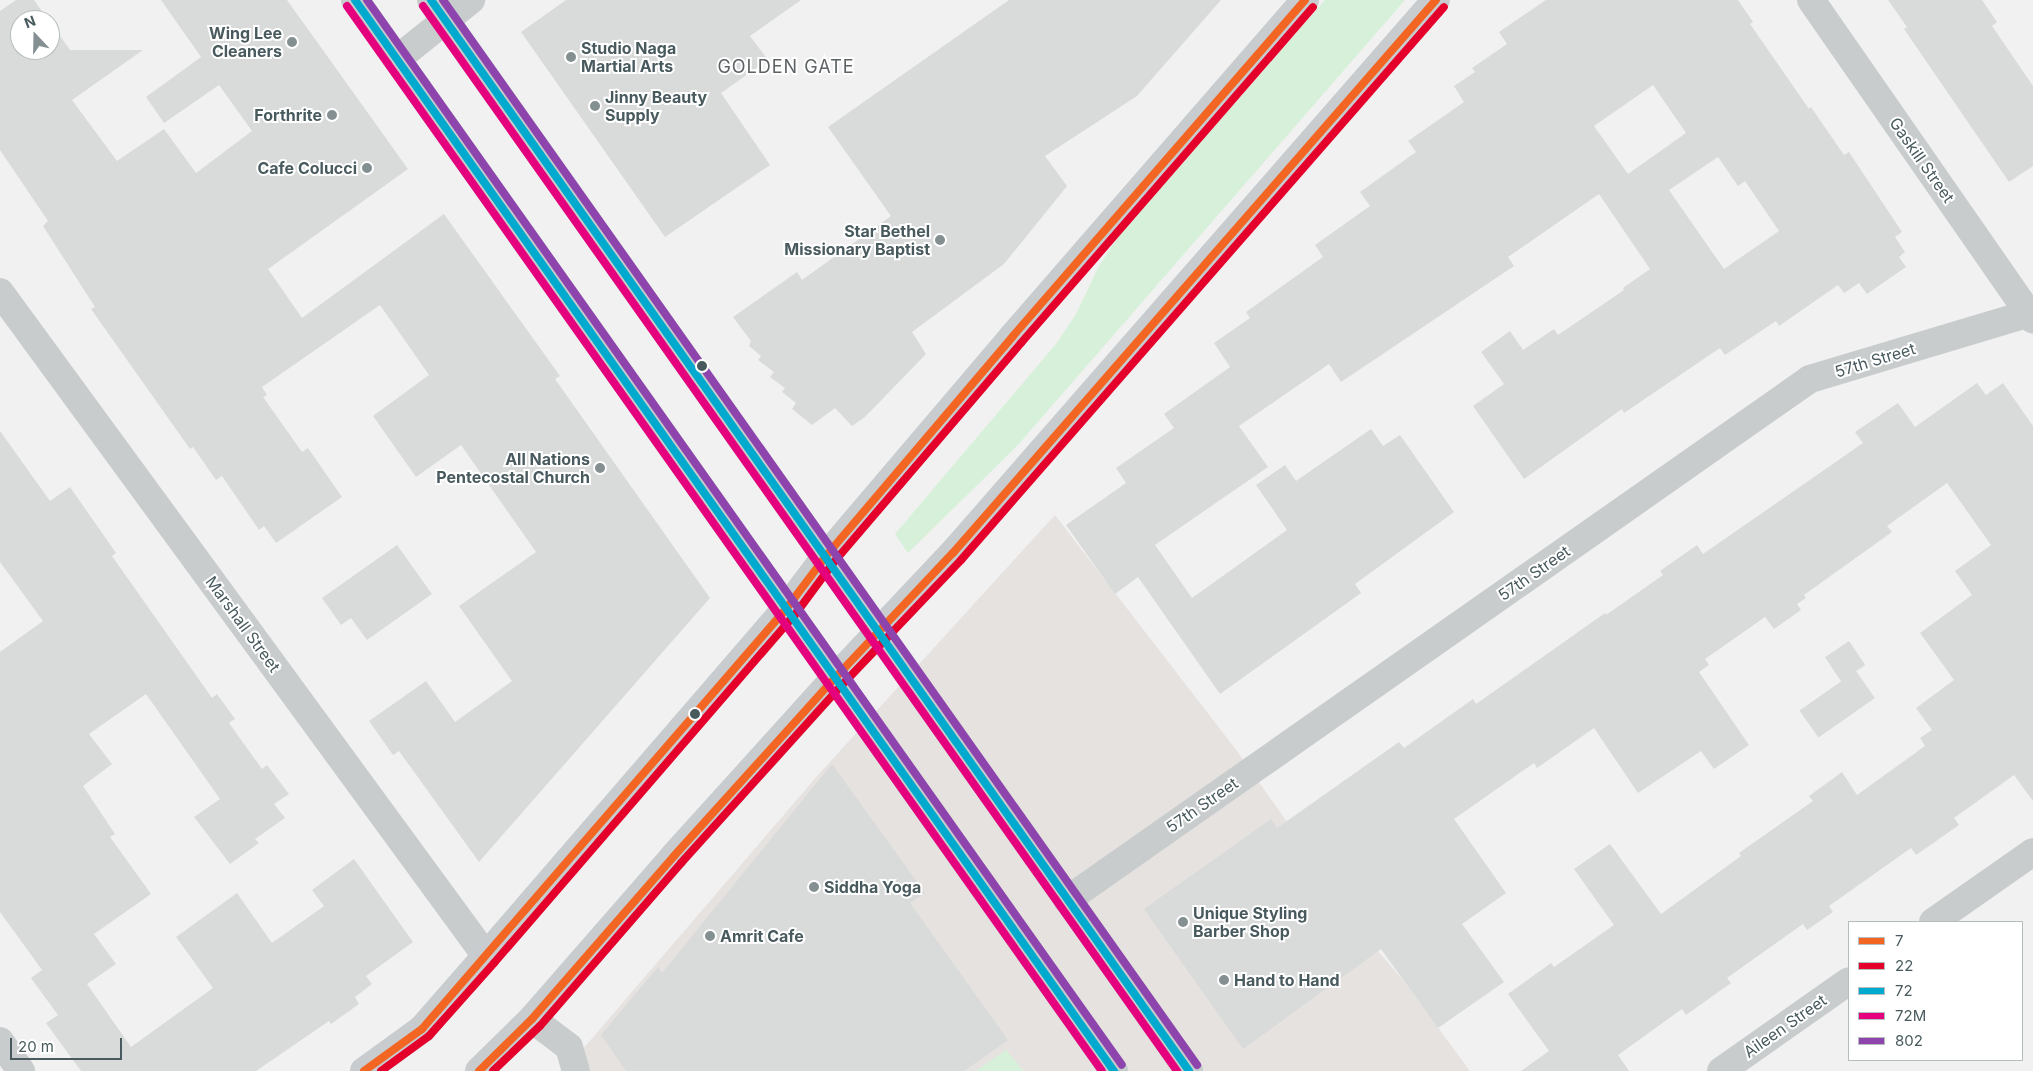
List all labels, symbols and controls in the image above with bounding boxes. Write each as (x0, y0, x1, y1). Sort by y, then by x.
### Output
north arrow (10, 10, 60, 60)
text: N (22, 12, 38, 31)
place label: Wing Lee Cleaners (209, 23, 282, 61)
marker: Wing Lee Cleaners (286, 36, 298, 48)
place label: Studio Naga Martial Arts (581, 38, 676, 76)
marker: Studio Naga Martial Arts (565, 51, 577, 63)
district label: GOLDEN GATE (716, 56, 856, 78)
place label: Jinny Beauty Supply (605, 87, 707, 125)
marker: Jinny Beauty Supply (589, 100, 601, 112)
place label: Forthrite (254, 105, 322, 125)
marker: Forthrite (326, 109, 338, 121)
street label: Gaskill Street (1886, 114, 1958, 206)
place label: Cafe Colucci (257, 158, 357, 178)
marker: Cafe Colucci (361, 162, 373, 174)
place label: Star Bethel Missionary Baptist (784, 221, 930, 259)
marker: Star Bethel Missionary Baptist (934, 234, 946, 246)
street label: 57th Street (1832, 339, 1918, 381)
unlabelled marker (697, 361, 707, 371)
place label: All Nations Pentecostal Church (436, 449, 590, 487)
marker: All Nations Pentecostal Church (594, 462, 606, 474)
street label: 57th Street (1494, 541, 1574, 605)
street label: Marshall Street (202, 572, 284, 676)
unlabelled marker (690, 709, 700, 719)
street label: 57th Street (1162, 773, 1242, 837)
place label: Siddha Yoga (824, 877, 921, 897)
marker: Siddha Yoga (808, 881, 820, 893)
place label: Unique Styling Barber Shop (1193, 903, 1307, 941)
marker: Unique Styling Barber Shop (1177, 916, 1189, 928)
legend (1848, 921, 2023, 1061)
place label: Amrit Cafe (720, 926, 804, 946)
marker: Amrit Cafe (704, 930, 716, 942)
text: 7 (1895, 931, 1904, 950)
text: 22 (1895, 956, 1913, 975)
place label: Hand to Hand (1234, 970, 1340, 990)
marker: Hand to Hand (1218, 974, 1230, 986)
text: 72 (1895, 981, 1913, 1000)
street label: Aileen Street (1740, 990, 1830, 1062)
text: 72M (1895, 1006, 1926, 1025)
scale bar (12, 1028, 125, 1060)
text: 802 (1895, 1031, 1923, 1050)
text: 20 m (18, 1037, 54, 1056)

